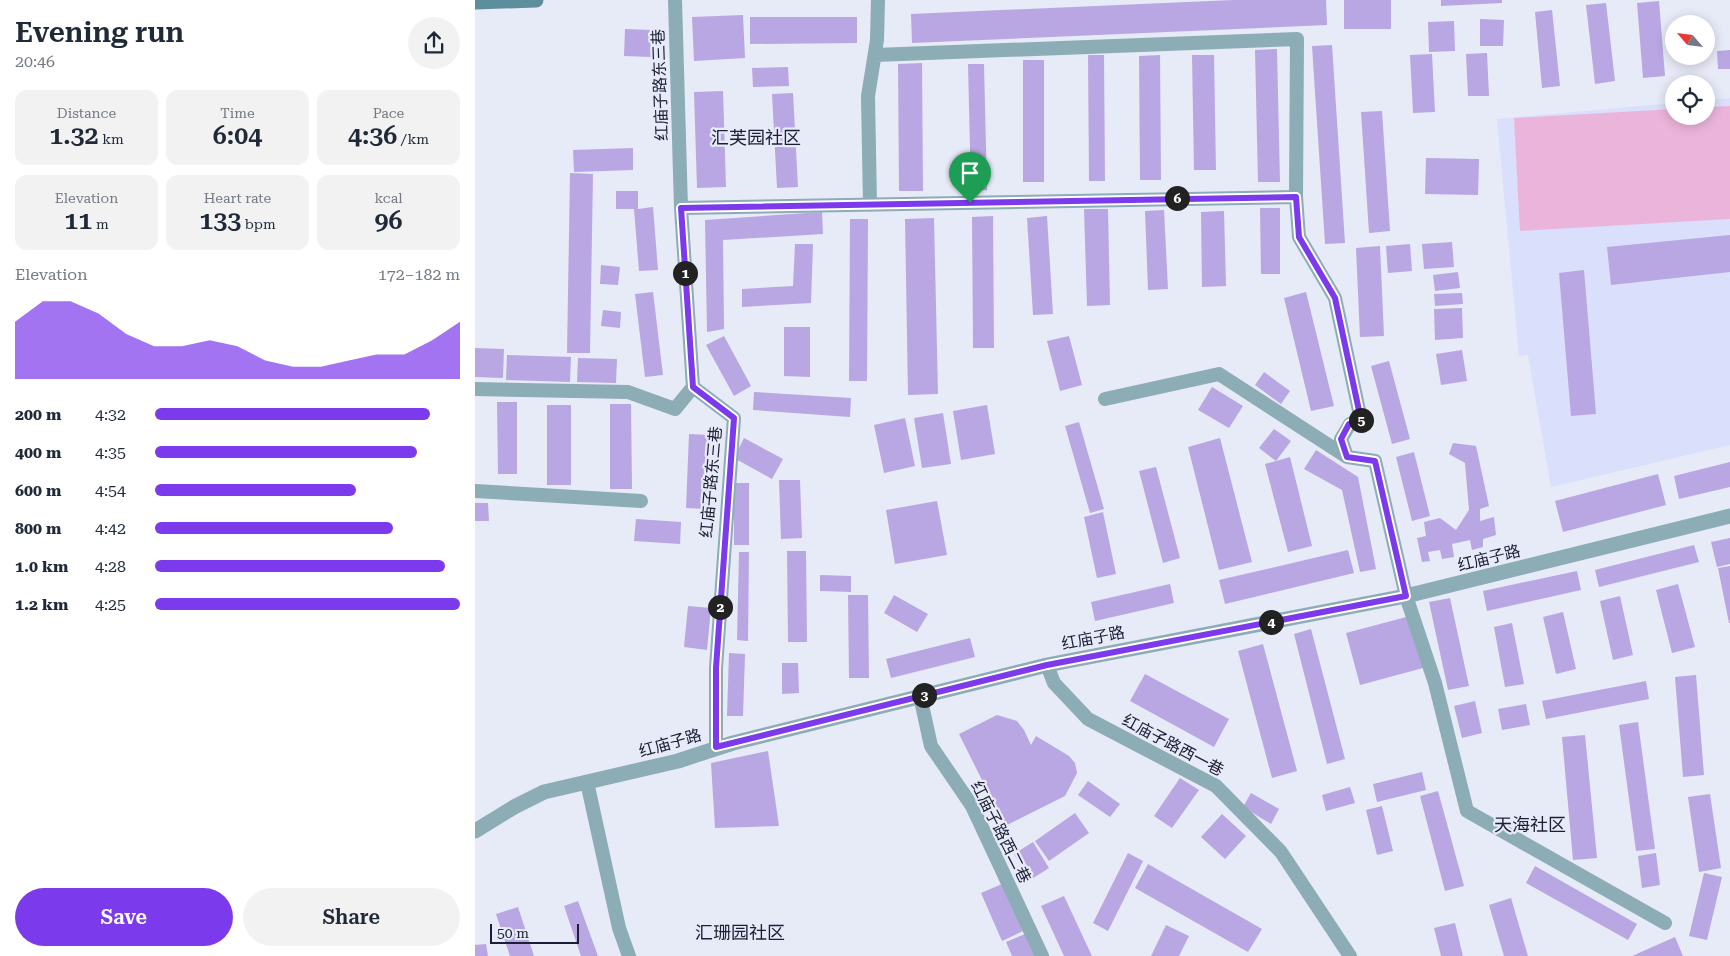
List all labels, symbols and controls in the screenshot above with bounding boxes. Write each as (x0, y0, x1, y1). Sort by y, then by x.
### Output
north arrow (1665, 15, 1715, 65)
map controls (1665, 15, 1715, 125)
text: Evening run (15, 16, 184, 49)
button: share (408, 17, 460, 69)
street label: 红庙子路东三巷 (649, 29, 671, 141)
text: 20:46 (15, 52, 55, 71)
button: locate (1665, 75, 1715, 125)
text: Distance (57, 105, 116, 121)
text: Time (220, 105, 255, 121)
text: Pace (373, 105, 404, 121)
text: 1.32 (49, 121, 99, 150)
text: 6:04 (213, 121, 262, 150)
text: 4:36 (348, 121, 397, 150)
district label: 汇芙园社区 (711, 127, 801, 148)
text: km (99, 131, 124, 147)
text: /km (397, 131, 429, 147)
pin (949, 152, 991, 203)
icon: arrive (956, 159, 984, 187)
pin: 6 (1165, 186, 1189, 210)
text: Elevation (55, 190, 118, 206)
text: Heart rate (204, 190, 271, 206)
text: kcal (374, 190, 403, 206)
text: 6 (1174, 190, 1181, 206)
text: 11 (64, 206, 92, 235)
text: 133 (199, 206, 241, 235)
text: 96 (374, 206, 403, 235)
text: m (92, 216, 109, 232)
text: bpm (241, 216, 276, 232)
pin: 1 (673, 260, 697, 286)
text: Elevation (15, 265, 88, 284)
text: 172–182 m (378, 265, 460, 284)
text: 1 (682, 265, 689, 281)
text: 200 m (15, 405, 61, 424)
text: 4:32 (95, 405, 126, 424)
pin: 5 (1349, 408, 1373, 432)
text: 5 (1358, 412, 1365, 428)
street label: 红庙子路东三巷 (697, 425, 725, 539)
text: 400 m (15, 443, 61, 462)
text: 4:35 (95, 443, 126, 462)
text: 600 m (15, 481, 61, 500)
text: 4:54 (95, 481, 126, 500)
text: 800 m (15, 519, 61, 538)
text: 4:42 (95, 519, 126, 538)
street label: 红庙子路 (1456, 541, 1522, 575)
text: 1.0 km (15, 557, 68, 576)
text: 4:28 (95, 557, 126, 576)
pin: 2 (707, 594, 733, 620)
text: 1.2 km (15, 595, 68, 614)
text: 4:25 (95, 595, 126, 614)
text: 2 (717, 599, 724, 615)
pin: 4 (1259, 610, 1283, 634)
text: 4 (1268, 614, 1275, 630)
street label: 红庙子路 (1060, 623, 1126, 653)
pin: 3 (911, 682, 937, 708)
text: 3 (921, 687, 928, 703)
street label: 红庙子路西一巷 (1119, 710, 1227, 780)
street label: 红庙子路 (637, 725, 703, 761)
street label: 红庙子路西二巷 (967, 778, 1035, 886)
district label: 天海社区 (1494, 814, 1566, 835)
button: Save (15, 888, 233, 946)
button: Share (243, 888, 460, 946)
scale bar (490, 921, 579, 944)
district label: 汇珊园社区 (695, 922, 785, 943)
text: 50 m (497, 925, 529, 941)

